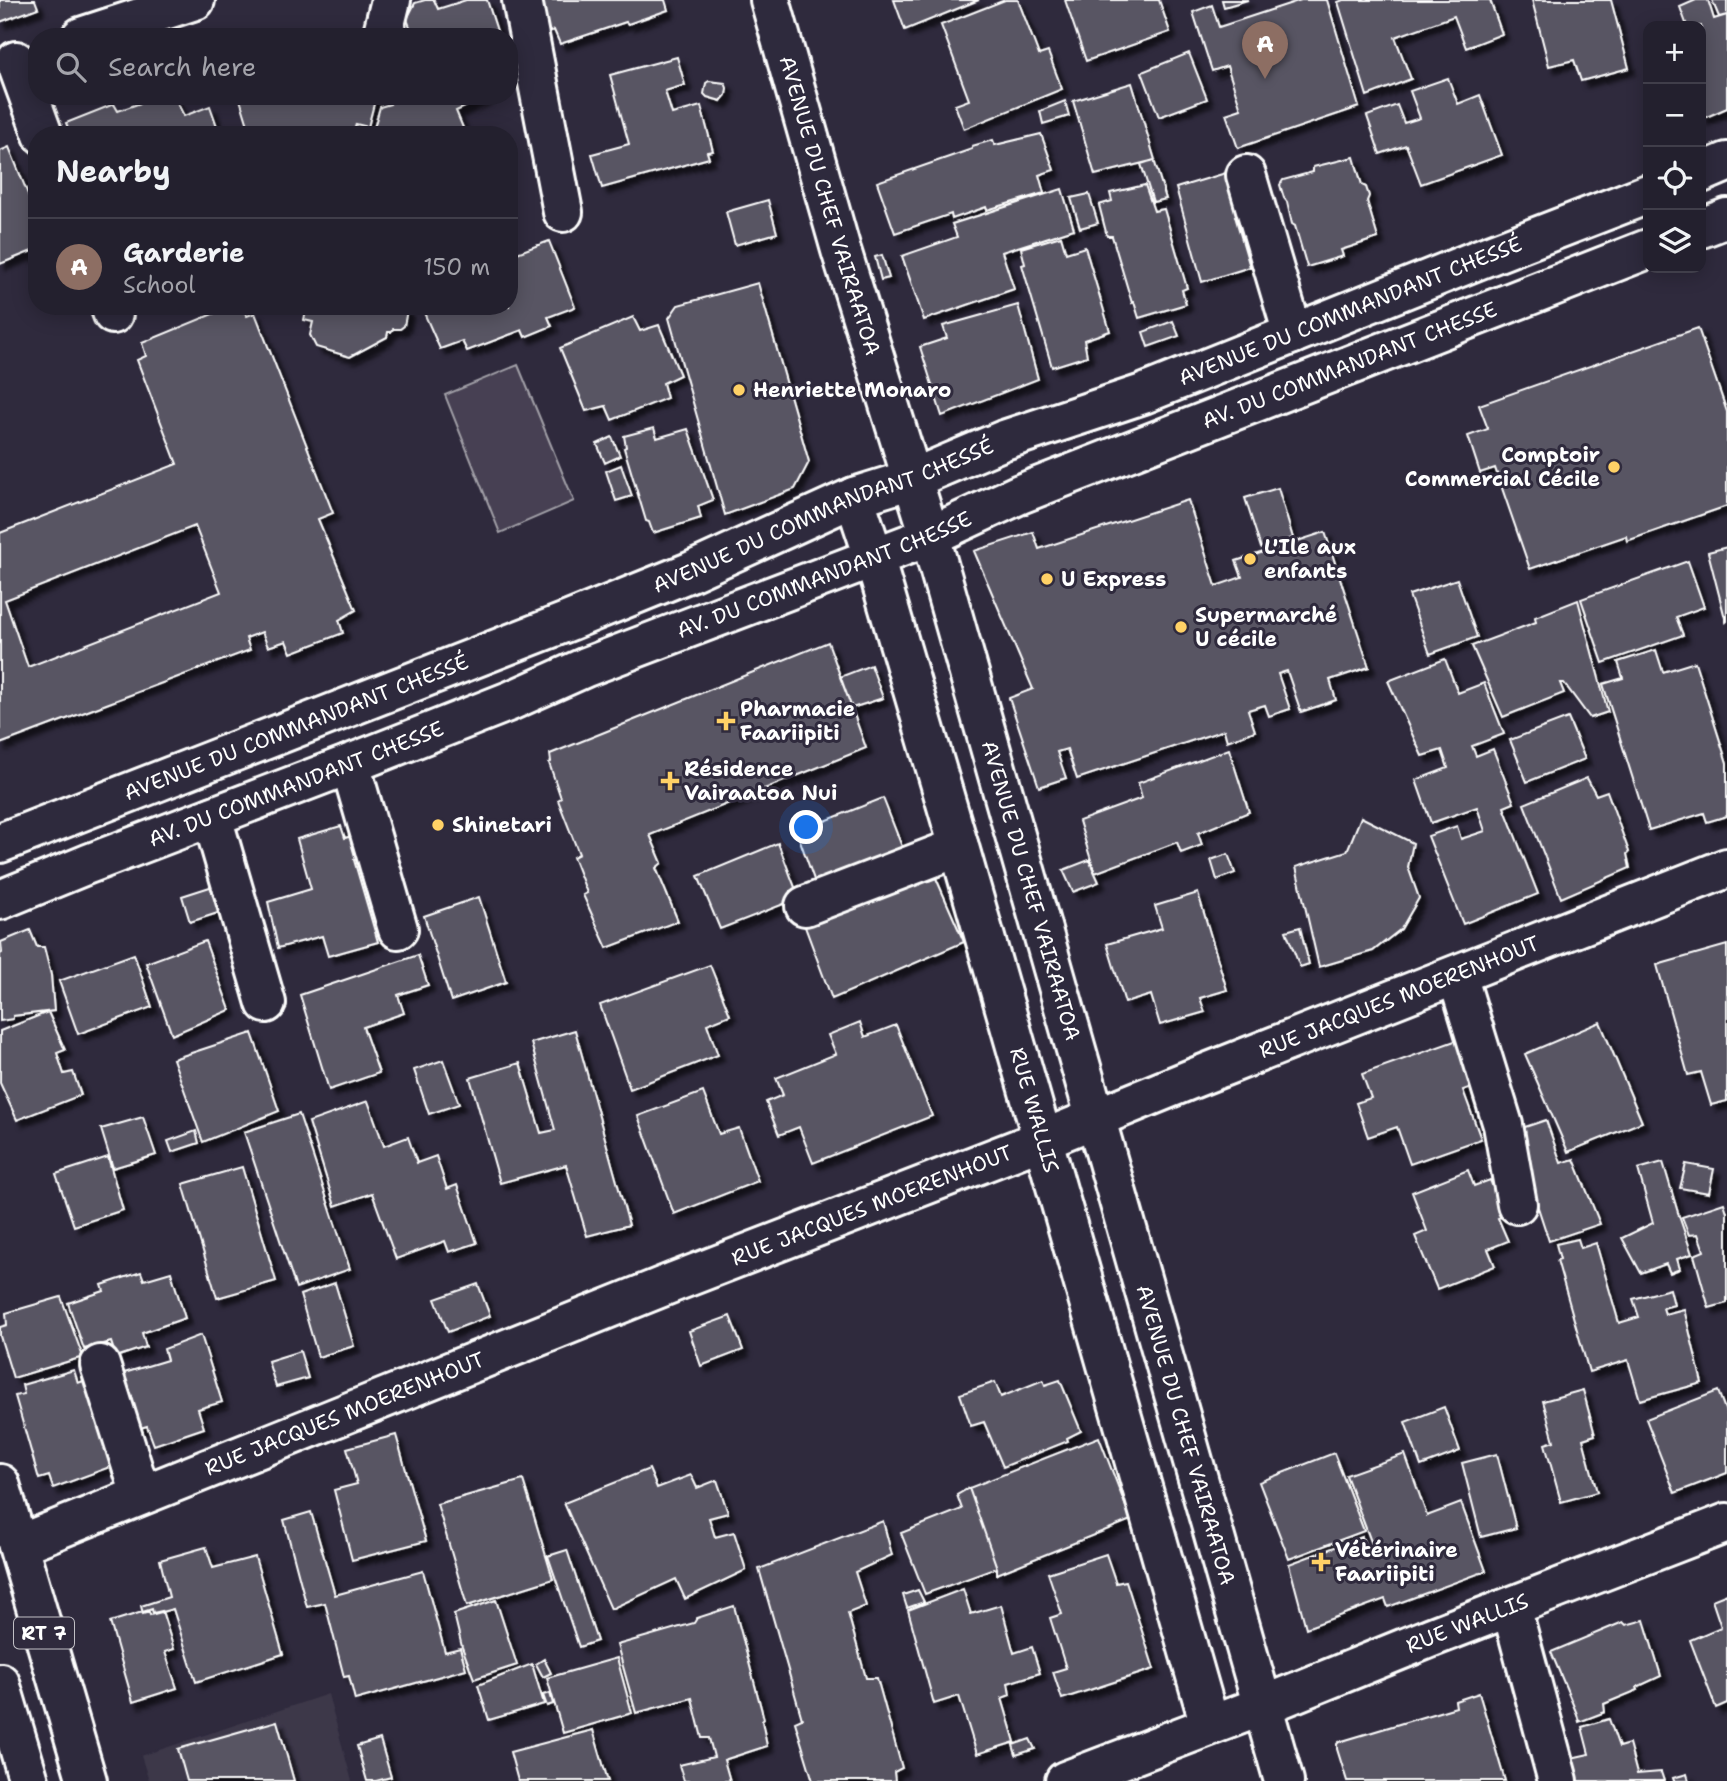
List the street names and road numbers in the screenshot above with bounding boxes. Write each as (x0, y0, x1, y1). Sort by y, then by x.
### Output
street label: AVENUE DU CHEF VAIRAATOA (773, 52, 887, 359)
street label: AVENUE DU COMMANDANT CHESSÉ (1174, 229, 1526, 392)
street label: AV. DU COMMANDANT CHESSE (1198, 295, 1501, 436)
street label: AVENUE DU COMMANDANT CHESSÉ (649, 431, 998, 600)
street label: AV. DU COMMANDANT CHESSE (673, 505, 976, 645)
street label: AVENUE DU COMMANDANT CHESSÉ (120, 647, 473, 807)
street label: AV. DU COMMANDANT CHESSE (144, 714, 448, 854)
street label: AVENUE DU CHEF VAIRAATOA (975, 737, 1087, 1044)
street label: RUE JACQUES MOERENHOUT (1255, 929, 1543, 1065)
street label: RUE WALLIS (1003, 1044, 1065, 1176)
street label: RUE JACQUES MOERENHOUT (728, 1139, 1016, 1272)
street label: AVENUE DU CHEF VAIRAATOA (1130, 1282, 1242, 1588)
street label: RUE JACQUES MOERENHOUT (201, 1345, 489, 1483)
street label: RUE WALLIS (1402, 1587, 1532, 1660)
road number: RT 7 (14, 1618, 74, 1648)

